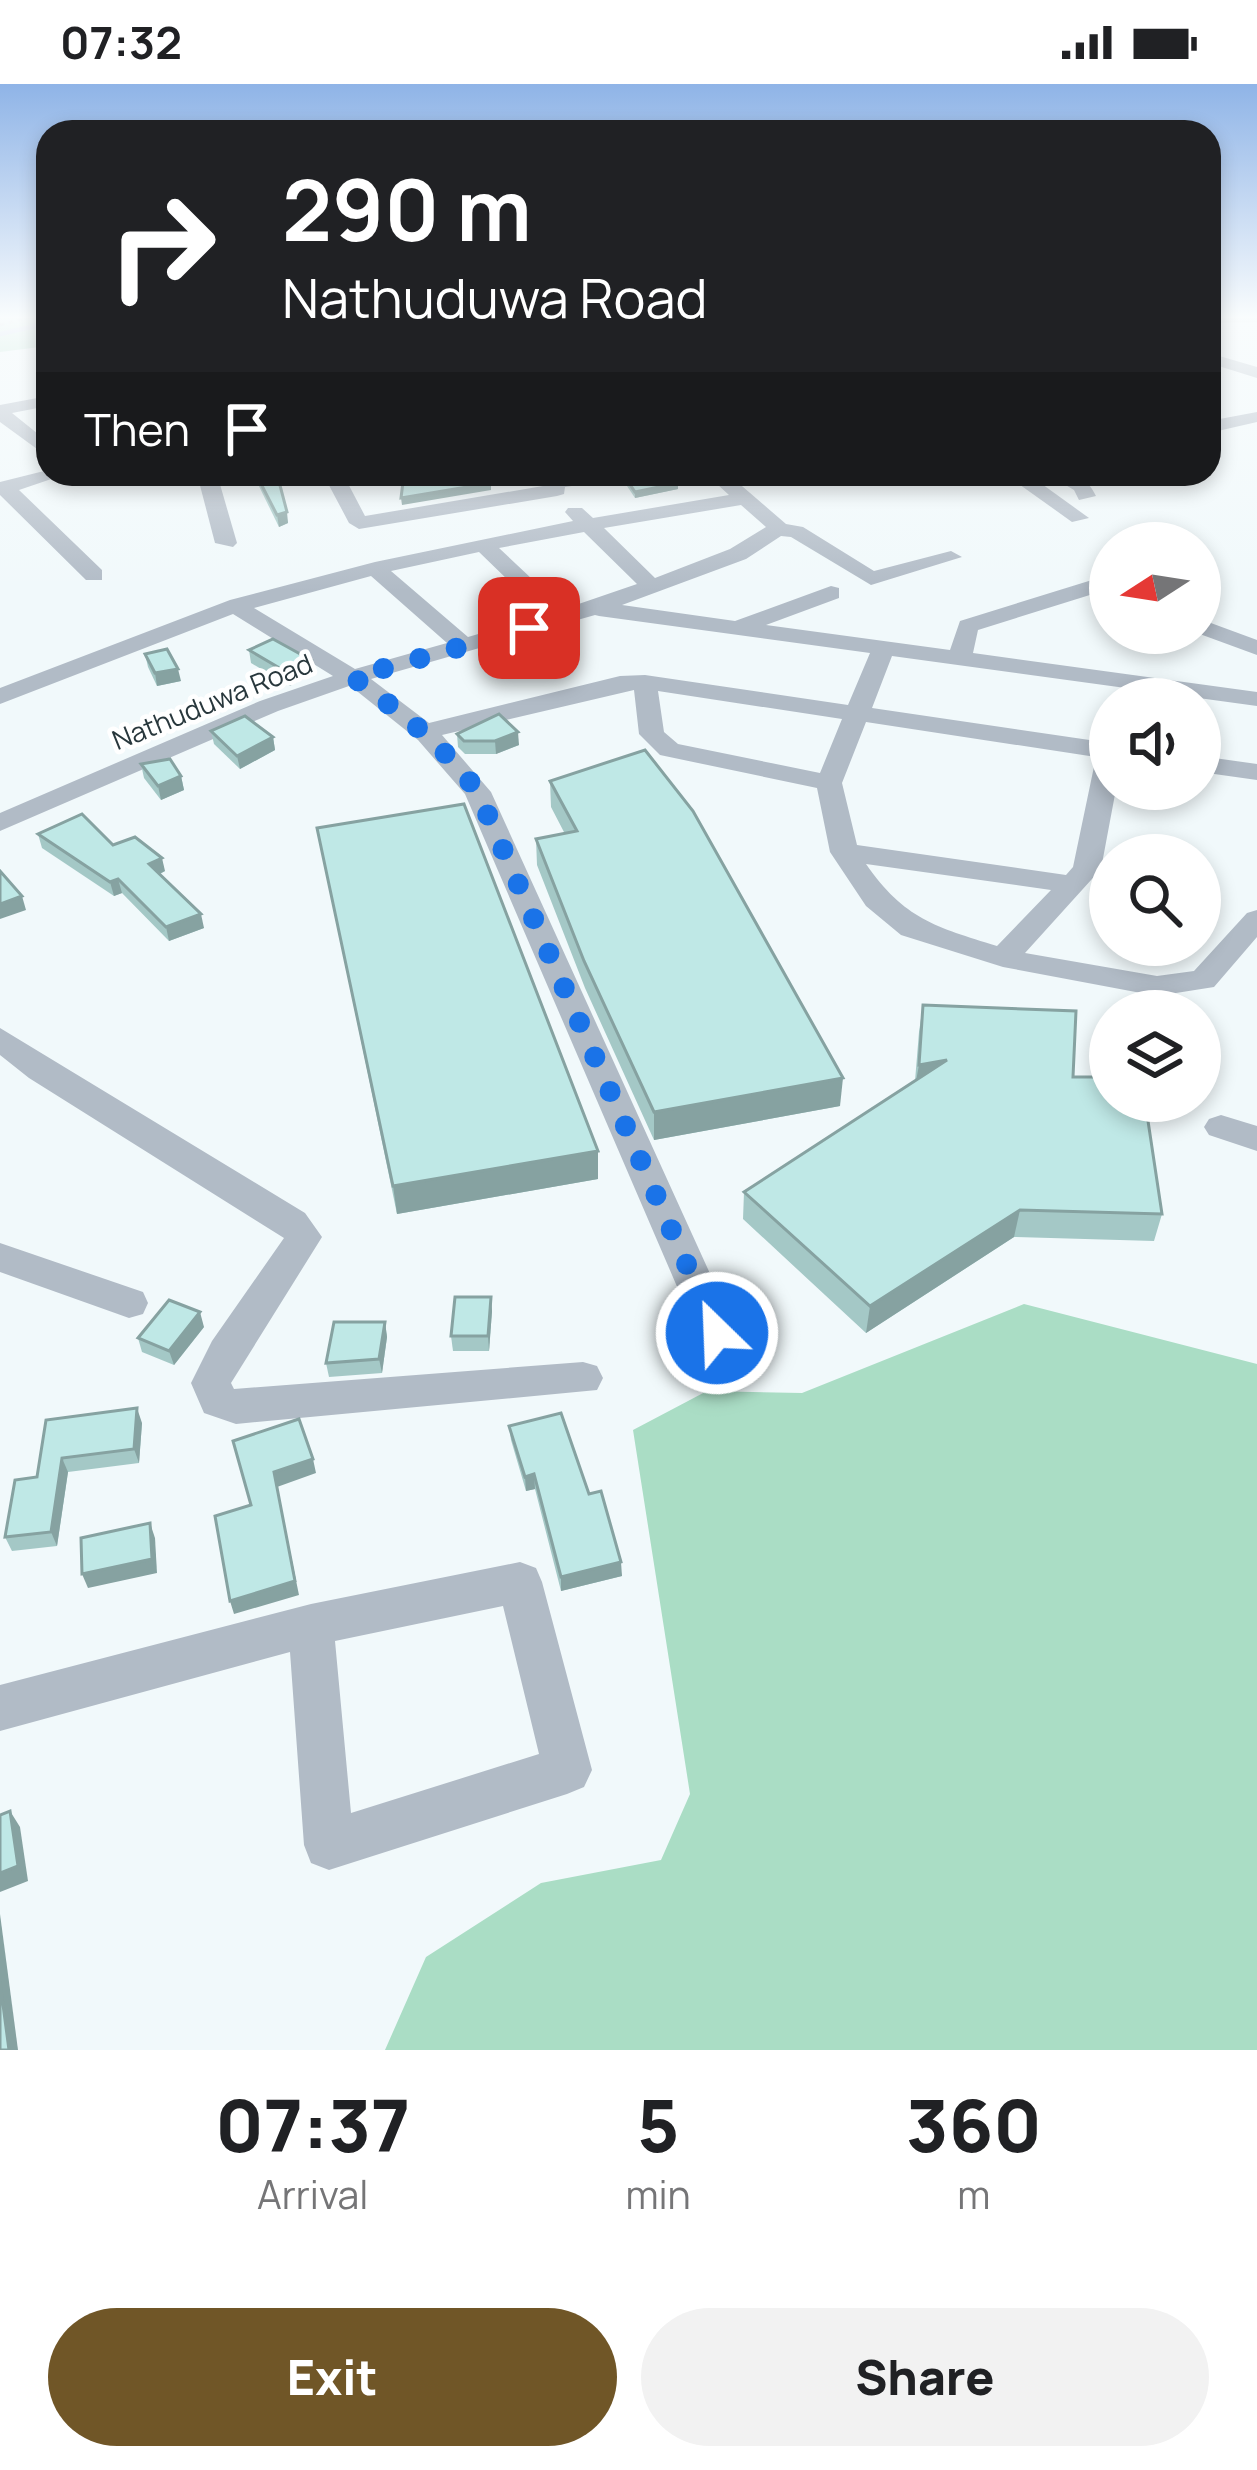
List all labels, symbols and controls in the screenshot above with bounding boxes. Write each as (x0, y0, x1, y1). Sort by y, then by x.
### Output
text: 07:32 (60, 11, 182, 73)
text: 290 m (282, 151, 532, 266)
icon: right (84, 168, 240, 324)
text: Nathuduwa Road (282, 260, 707, 334)
icon: arrive (214, 396, 280, 462)
text: Then (84, 398, 190, 460)
north arrow (1089, 522, 1221, 654)
map controls (1089, 522, 1221, 1122)
pin (478, 577, 580, 679)
icon: arrive (496, 595, 562, 661)
street label: Nathuduwa Road (106, 644, 318, 758)
button: sound (1089, 678, 1221, 810)
button: search (1089, 834, 1221, 966)
button: layers (1089, 990, 1221, 1122)
position arrow (654, 1270, 780, 1396)
text: 07:37 (215, 2075, 410, 2174)
text: 5 (637, 2075, 679, 2174)
text: 360 (906, 2075, 1042, 2174)
text: Arrival (257, 2167, 368, 2221)
text: min (625, 2167, 691, 2221)
text: m (957, 2167, 990, 2221)
button: Exit (48, 2308, 617, 2446)
button: Share (641, 2308, 1209, 2446)

